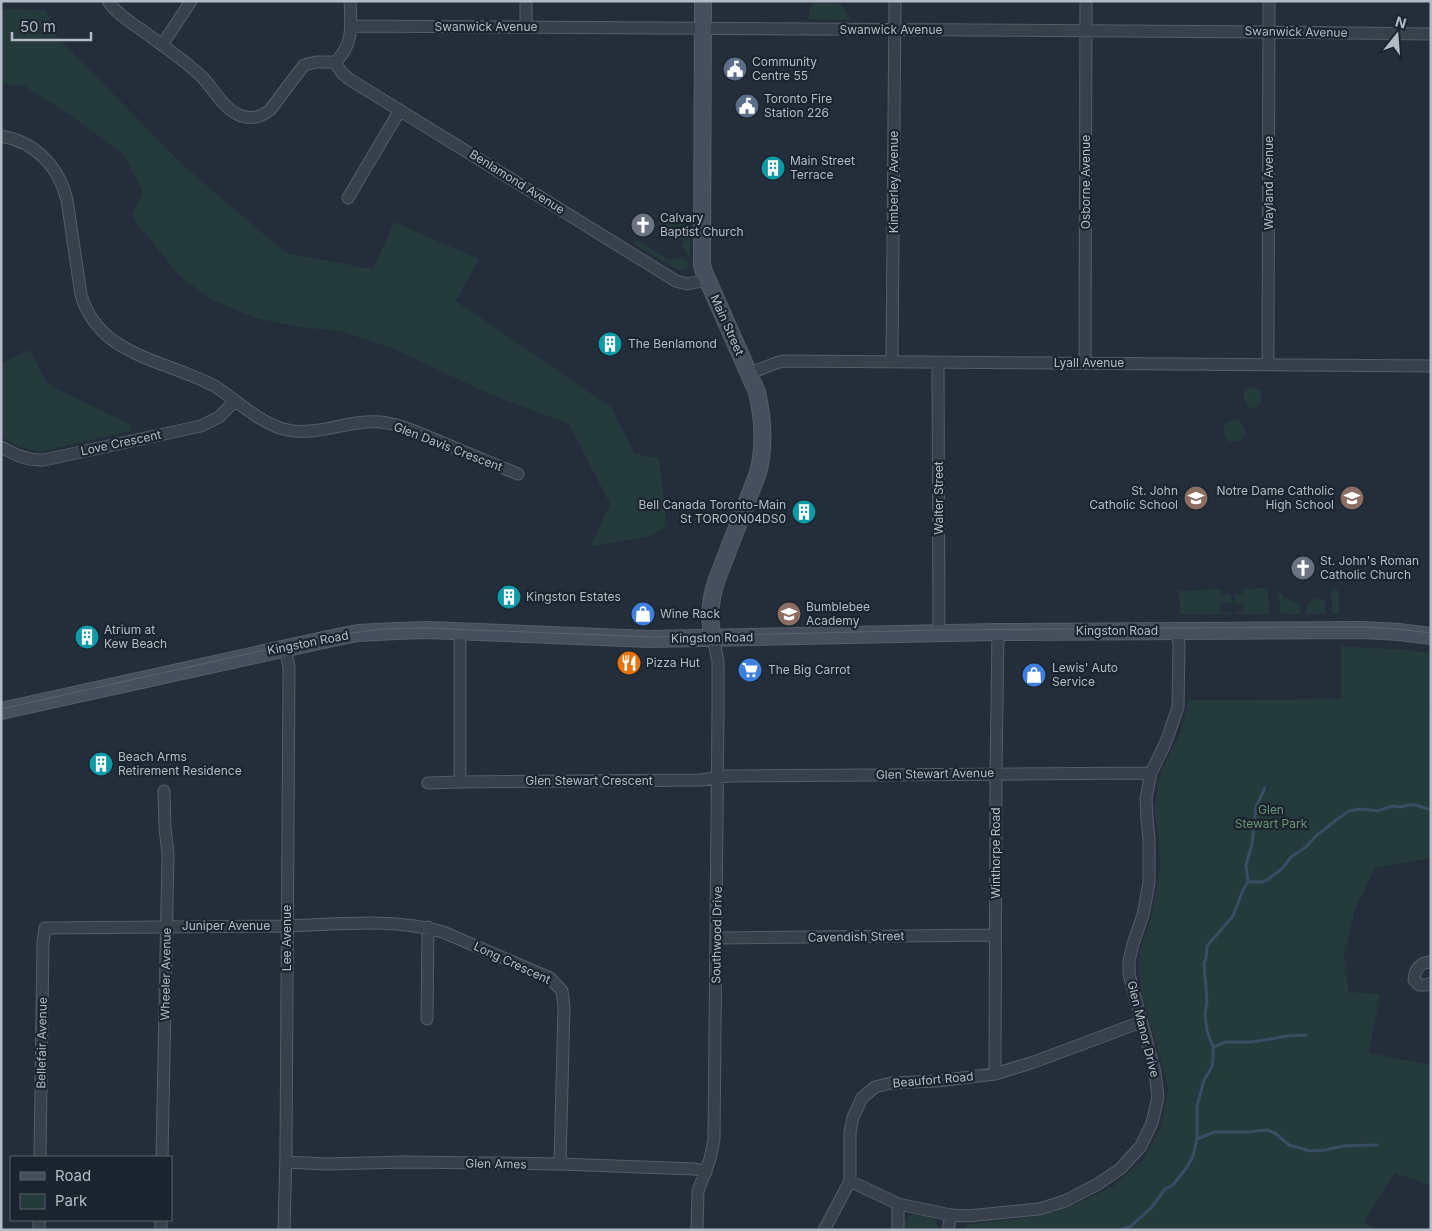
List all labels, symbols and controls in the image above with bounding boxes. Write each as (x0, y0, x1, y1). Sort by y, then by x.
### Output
scale bar (12, 10, 91, 42)
north arrow (1372, 10, 1422, 60)
text: N (1393, 12, 1409, 32)
text: 50 m (20, 17, 56, 36)
street label: Swanwick Avenue (434, 19, 538, 34)
street label: Swanwick Avenue (839, 22, 943, 37)
street label: Swanwick Avenue (1244, 23, 1348, 40)
place label: Community Centre 55 (752, 54, 817, 83)
public building icon: Community Centre 55 (722, 56, 748, 82)
place label: Toronto Fire Station 226 (764, 91, 832, 120)
public building icon: Toronto Fire Station 226 (734, 93, 760, 119)
street label: Kimberley Avenue (886, 131, 901, 233)
street label: Osborne Avenue (1078, 135, 1093, 229)
street label: Wayland Avenue (1261, 136, 1276, 230)
street label: Benlamond Avenue (467, 146, 568, 217)
place label: Main Street Terrace (790, 153, 855, 182)
building icon: Main Street Terrace (760, 155, 786, 181)
place label: Calvary Baptist Church (660, 210, 744, 239)
church icon: Calvary Baptist Church (630, 212, 656, 238)
street label: Main Street (707, 292, 748, 358)
building icon: The Benlamond (597, 331, 623, 357)
place label: The Benlamond (628, 336, 717, 351)
street label: Lyall Avenue (1054, 355, 1124, 370)
street label: Glen Davis Crescent (392, 419, 505, 474)
street label: Love Crescent (79, 427, 163, 458)
street label: Walter Street (931, 461, 946, 535)
place label: St. John Catholic School (1089, 483, 1178, 512)
place label: Notre Dame Catholic High School (1216, 483, 1334, 512)
school or university icon: St. John Catholic School (1183, 485, 1209, 511)
school or university icon: Notre Dame Catholic High School (1339, 485, 1365, 511)
place label: Bell Canada Toronto-Main St TOROON04DS0 (638, 497, 786, 526)
building icon: Bell Canada Toronto-Main St TOROON04DS0 (791, 499, 817, 525)
place label: St. John's Roman Catholic Church (1320, 553, 1419, 582)
church icon: St. John's Roman Catholic Church (1290, 555, 1316, 581)
building icon: Kingston Estates (496, 584, 522, 610)
place label: Kingston Estates (526, 589, 621, 604)
place label: Bumblebee Academy (806, 599, 870, 628)
shop icon: Wine Rack (630, 601, 656, 627)
school or university icon: Bumblebee Academy (776, 601, 802, 627)
place label: Wine Rack (660, 606, 720, 621)
place label: Atrium at Kew Beach (104, 622, 167, 651)
street label: Kingston Road (1076, 623, 1158, 638)
building icon: Atrium at Kew Beach (74, 624, 100, 650)
street label: Kingston Road (266, 627, 350, 658)
street label: Kingston Road (671, 629, 753, 646)
restaurant icon: Pizza Hut (616, 650, 642, 676)
place label: Pizza Hut (646, 655, 700, 670)
supermarket icon: The Big Carrot (737, 657, 763, 683)
place label: Lewis' Auto Service (1052, 660, 1118, 689)
place label: The Big Carrot (768, 662, 850, 677)
shop icon: Lewis' Auto Service (1021, 662, 1047, 688)
place label: Beach Arms Retirement Residence (118, 749, 242, 778)
building icon: Beach Arms Retirement Residence (88, 751, 114, 777)
street label: Glen Stewart Avenue (876, 765, 994, 782)
street label: Glen Stewart Crescent (525, 773, 653, 788)
park label: Glen Stewart Park (1235, 802, 1308, 831)
street label: Winthorpe Road (988, 807, 1003, 899)
street label: Southwood Drive (708, 886, 725, 984)
street label: Lee Avenue (279, 905, 294, 971)
street label: Juniper Avenue (182, 918, 270, 933)
street label: Wheeler Avenue (157, 927, 174, 1021)
street label: Cavendish Street (807, 928, 905, 945)
street label: Long Crescent (471, 938, 553, 987)
street label: Glen Manor Drive (1124, 979, 1163, 1079)
street label: Bellefair Avenue (33, 997, 50, 1089)
street label: Beaufort Road (892, 1068, 974, 1091)
street label: Glen Ames (465, 1155, 527, 1172)
legend (10, 1156, 172, 1221)
text: Road (55, 1166, 91, 1185)
text: Park (55, 1191, 88, 1210)

